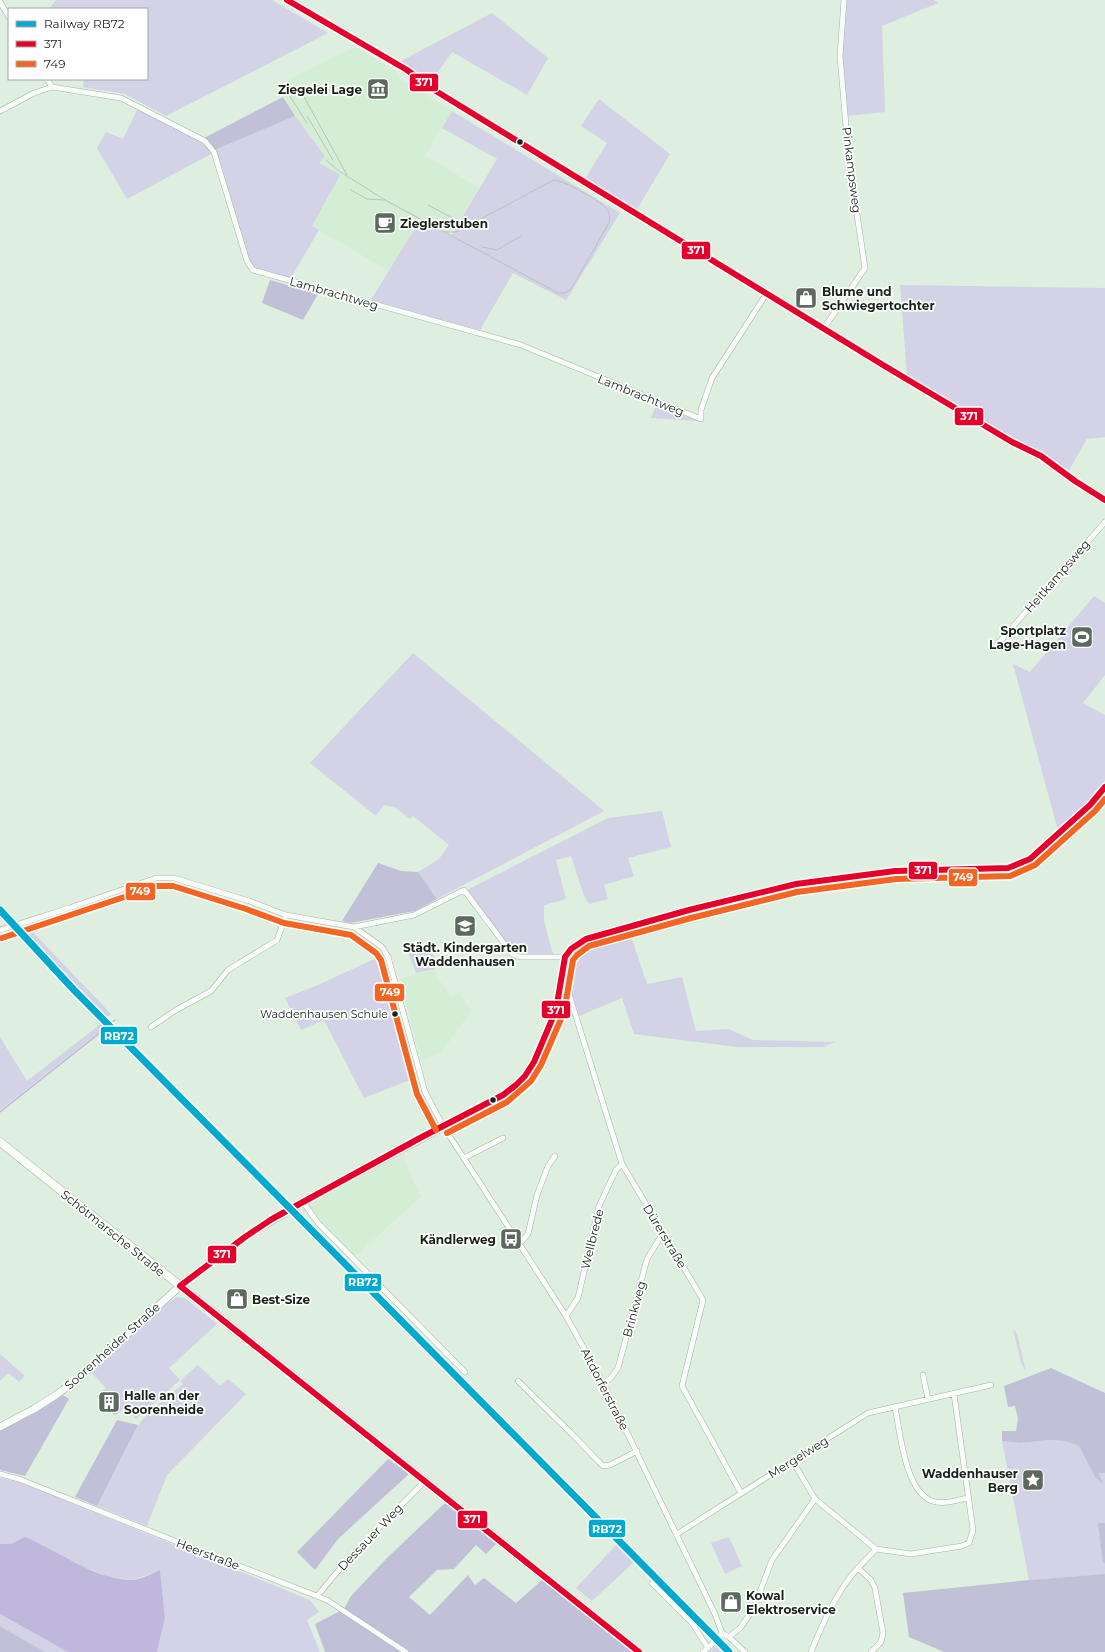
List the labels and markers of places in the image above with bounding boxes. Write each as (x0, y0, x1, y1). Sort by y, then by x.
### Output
museum icon: Ziegelei Lage (365, 76, 391, 102)
place label: Ziegelei Lage (278, 82, 362, 97)
unlabelled marker (515, 137, 525, 147)
cafe icon: Zieglerstuben (372, 210, 398, 236)
place label: Zieglerstuben (400, 216, 488, 231)
place label: Blume und Schwiegertochter (822, 284, 935, 313)
shop icon: Blume und Schwiegertochter (793, 285, 819, 311)
place label: Sportplatz Lage-Hagen (989, 623, 1066, 652)
sports icon: Sportplatz Lage-Hagen (1069, 624, 1095, 650)
school or university icon: Städt. Kindergarten Waddenhausen (452, 913, 478, 939)
place label: Städt. Kindergarten Waddenhausen (403, 940, 527, 969)
place label: Waddenhausen Schule (260, 1007, 388, 1021)
marker: Waddenhausen Schule (390, 1009, 400, 1019)
unlabelled marker (488, 1095, 498, 1105)
bus stop icon: Kändlerweg (498, 1226, 524, 1252)
place label: Kändlerweg (420, 1232, 496, 1247)
shop icon: Best-Size (224, 1286, 250, 1312)
place label: Best-Size (252, 1292, 310, 1307)
place label: Halle an der Soorenheide (124, 1388, 204, 1417)
building icon: Halle an der Soorenheide (96, 1389, 122, 1415)
place label: Waddenhauser Berg (922, 1466, 1018, 1495)
place icon: Waddenhauser Berg (1020, 1467, 1046, 1493)
place label: Kowal Elektroservice (746, 1588, 836, 1617)
shop icon: Kowal Elektroservice (718, 1589, 744, 1615)

